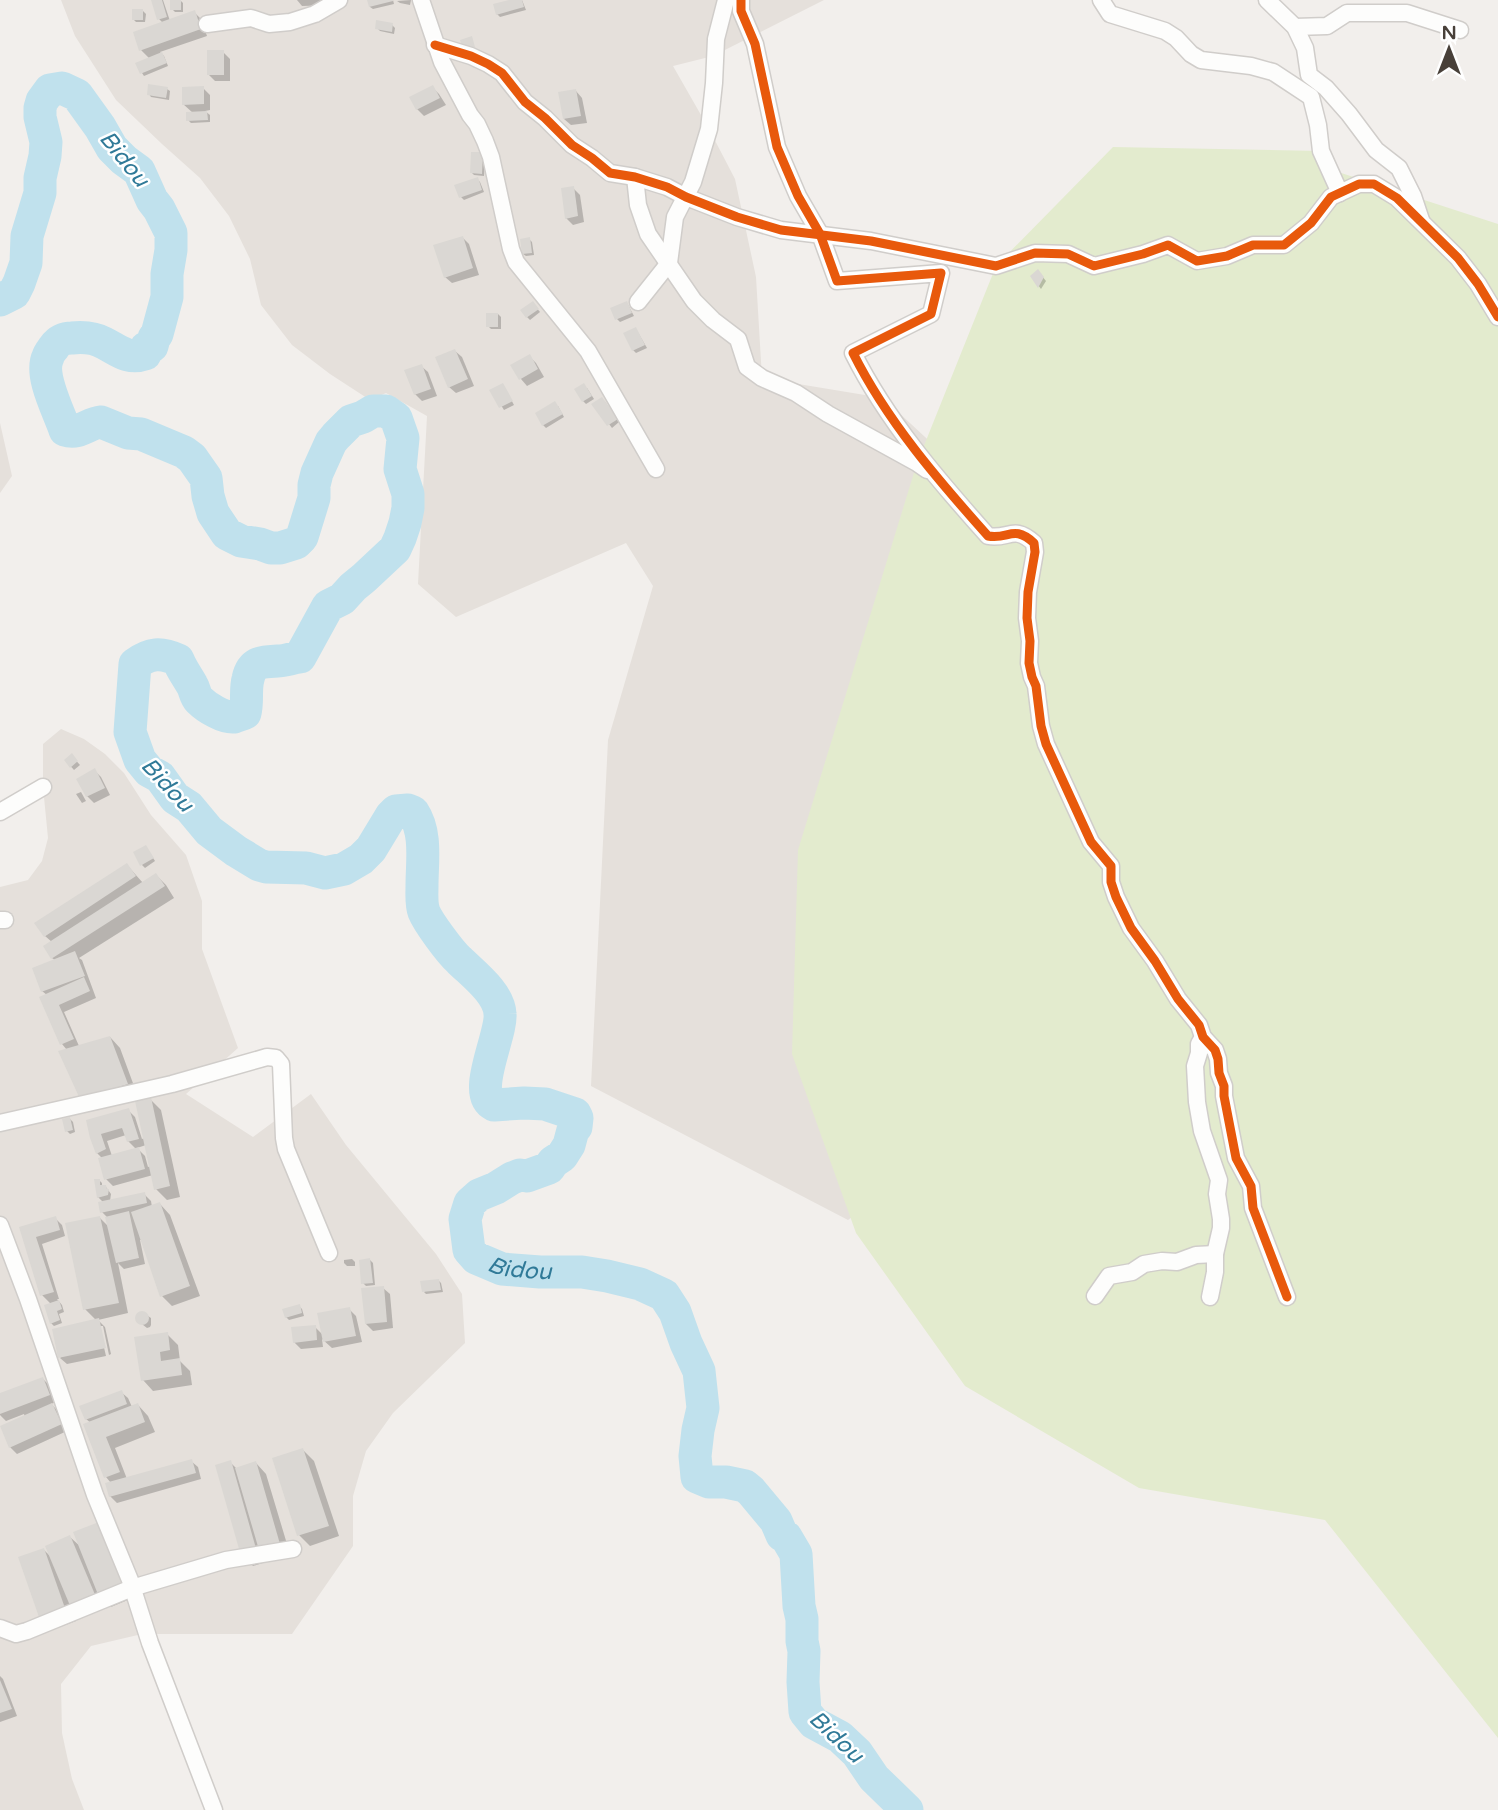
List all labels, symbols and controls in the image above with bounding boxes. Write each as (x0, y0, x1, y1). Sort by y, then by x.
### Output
north arrow (1414, 14, 1484, 84)
text: N (1441, 22, 1457, 44)
water label: Bidou (93, 125, 156, 193)
water label: Bidou (135, 752, 200, 819)
water label: Bidou (483, 1251, 553, 1286)
water label: Bidou (803, 1705, 870, 1770)

